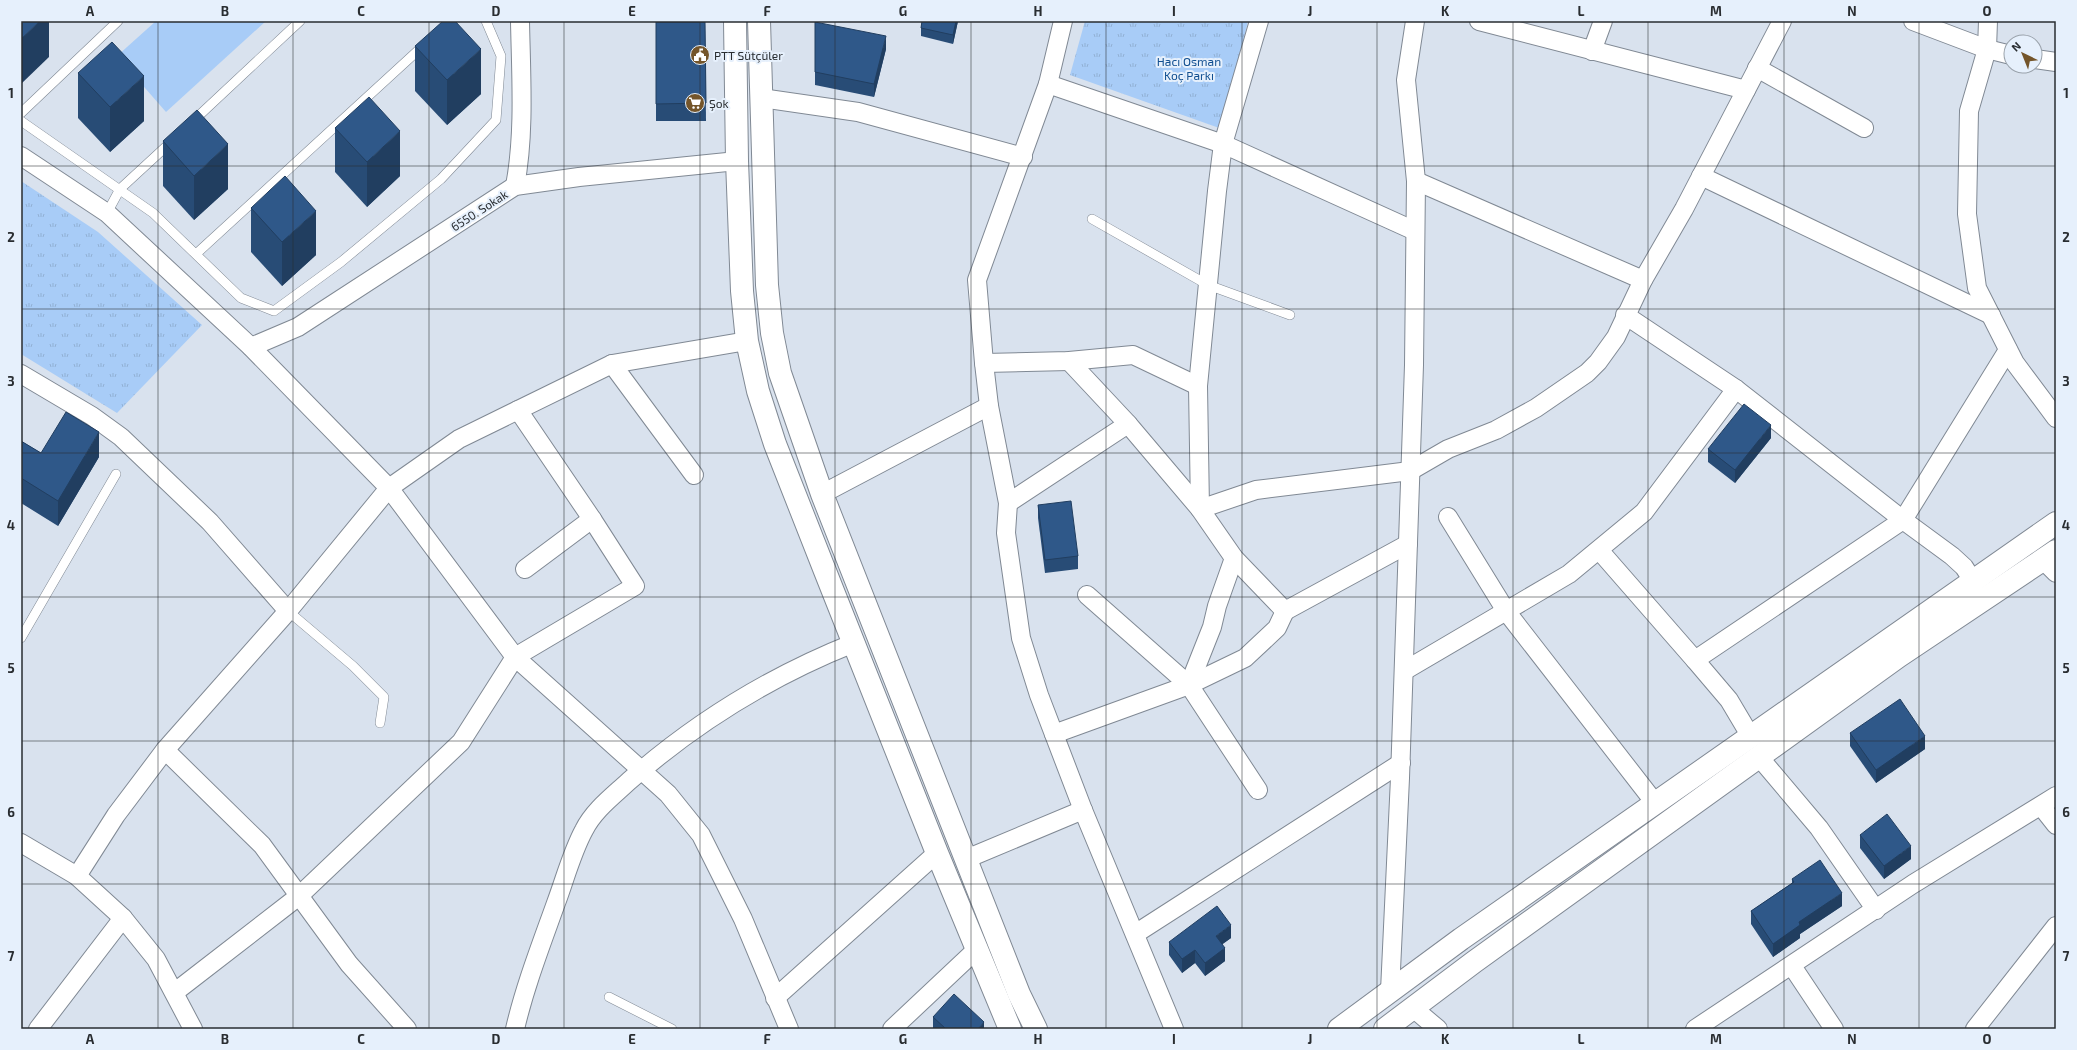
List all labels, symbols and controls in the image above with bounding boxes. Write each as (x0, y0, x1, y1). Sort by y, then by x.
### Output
text: A (86, 3, 95, 19)
text: B (221, 3, 229, 19)
text: C (357, 3, 365, 19)
text: D (492, 3, 501, 19)
text: E (628, 3, 636, 19)
text: F (763, 3, 771, 19)
text: G (899, 3, 907, 19)
text: H (1034, 3, 1043, 19)
text: I (1172, 3, 1176, 19)
text: J (1308, 3, 1312, 19)
text: K (1441, 3, 1450, 19)
text: L (1578, 3, 1585, 19)
text: M (1710, 3, 1722, 19)
text: N (1847, 3, 1857, 19)
text: O (1983, 3, 1992, 19)
north arrow (2003, 34, 2043, 74)
text: N (2008, 39, 2023, 54)
public building icon: PTT Sütçüler (689, 44, 711, 66)
place label: PTT Sütçüler (714, 48, 783, 63)
park label: Hacı Osman Koç Parkı (1157, 54, 1221, 83)
text: 1 (8, 85, 14, 101)
text: 1 (2063, 85, 2069, 101)
supermarket icon: Şok (684, 92, 706, 114)
place label: Şok (709, 96, 729, 112)
street label: 6550. Sokak (448, 186, 510, 234)
text: 2 (7, 229, 15, 245)
text: 2 (2062, 229, 2070, 245)
text: 3 (7, 373, 15, 389)
text: 3 (2062, 373, 2070, 389)
text: 4 (7, 517, 15, 533)
text: 4 (2062, 517, 2070, 533)
text: 5 (7, 660, 15, 676)
text: 5 (2062, 660, 2070, 676)
text: 6 (7, 804, 15, 820)
text: 6 (2062, 804, 2070, 820)
text: 7 (8, 948, 15, 964)
text: 7 (2063, 948, 2070, 964)
text: A (86, 1031, 95, 1047)
text: B (221, 1031, 229, 1047)
text: C (357, 1031, 365, 1047)
text: D (492, 1031, 501, 1047)
text: E (628, 1031, 636, 1047)
text: F (763, 1031, 771, 1047)
text: G (899, 1031, 907, 1047)
text: H (1034, 1031, 1043, 1047)
text: I (1172, 1031, 1176, 1047)
text: J (1308, 1031, 1312, 1047)
text: K (1441, 1031, 1450, 1047)
text: L (1578, 1031, 1585, 1047)
text: M (1710, 1031, 1722, 1047)
text: N (1847, 1031, 1857, 1047)
text: O (1983, 1031, 1992, 1047)

